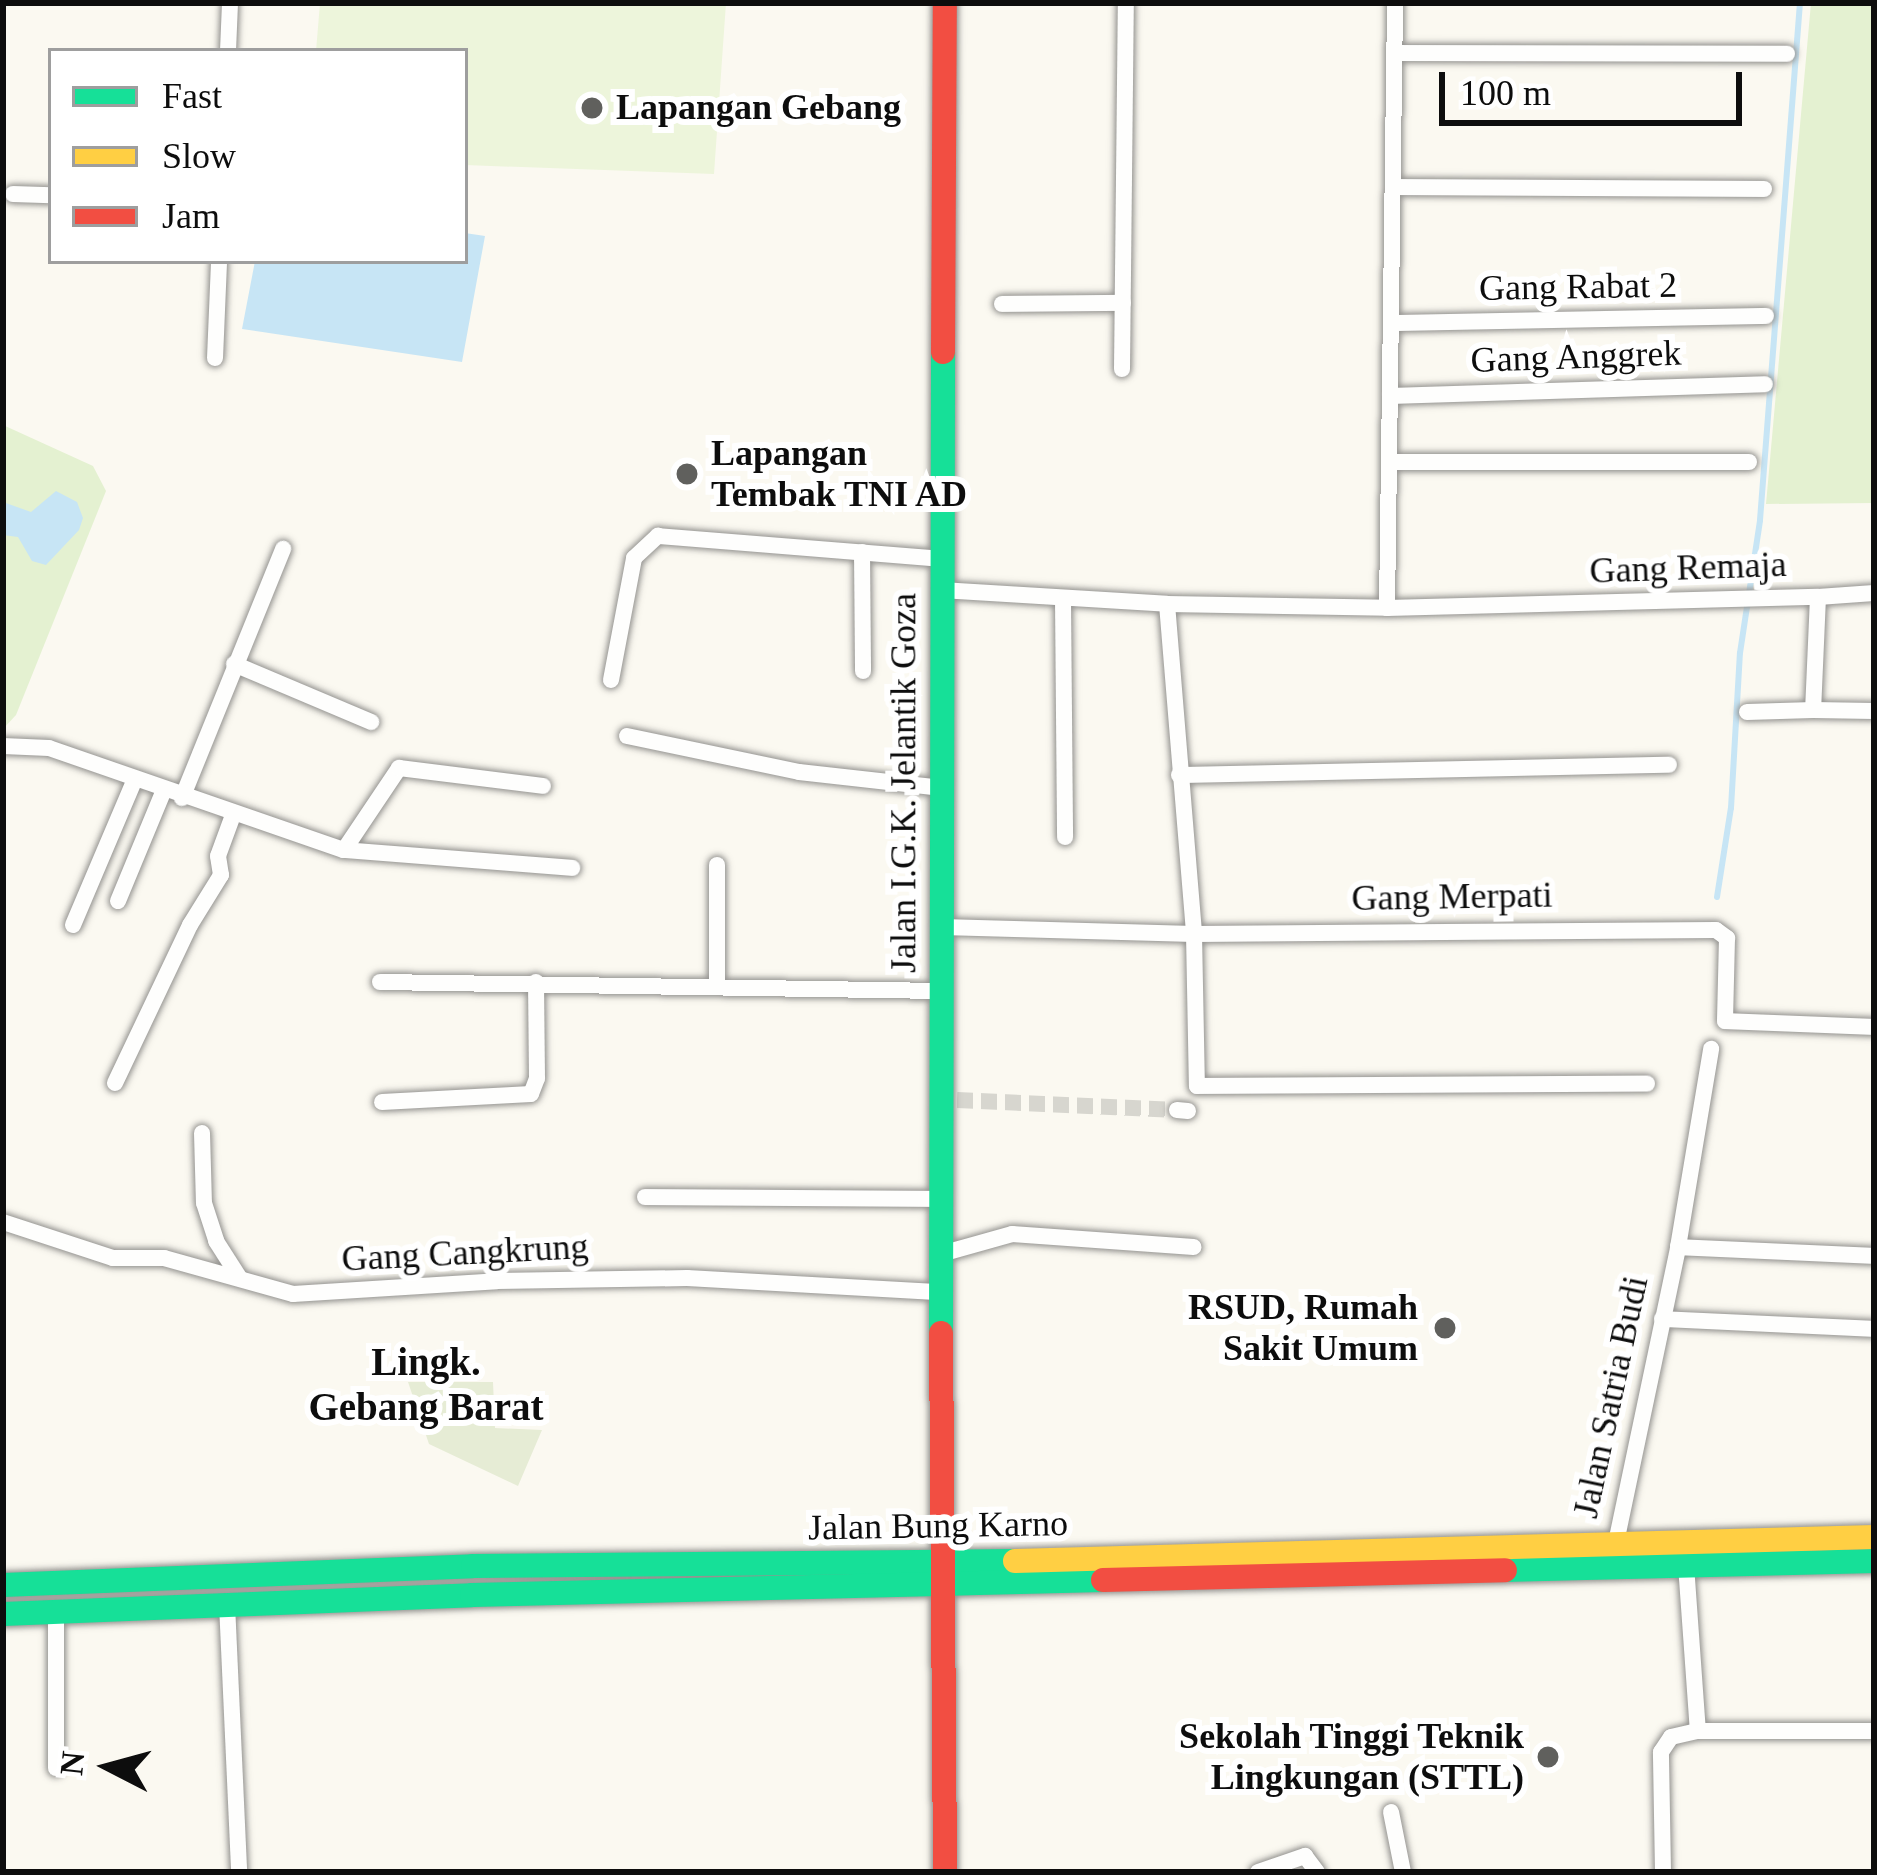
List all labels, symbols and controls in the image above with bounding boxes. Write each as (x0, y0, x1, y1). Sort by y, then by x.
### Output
legend (48, 48, 468, 264)
scale bar (1445, 48, 1748, 122)
text: 100 m (1460, 73, 1551, 113)
text: Fast (162, 76, 222, 116)
place label: Lapangan Gebang (616, 86, 901, 130)
marker: Lapangan Gebang (579, 95, 605, 121)
text: Slow (162, 136, 236, 176)
text: Jam (162, 196, 220, 236)
street label: Gang Rabat 2 (1479, 264, 1677, 310)
street label: Gang Anggrek (1469, 332, 1683, 382)
place label: Lapangan Tembak TNI AD (711, 431, 970, 516)
marker: Lapangan Tembak TNI AD (674, 461, 700, 487)
street label: Gang Remaja (1589, 543, 1787, 593)
street label: Jalan I.G.K. Jelantik Goza (882, 593, 926, 973)
street label: Gang Merpati (1351, 874, 1553, 920)
street label: Gang Cangkrung (341, 1225, 589, 1281)
street label: Jalan Satria Budi (1564, 1272, 1658, 1522)
place label: RSUD, Rumah Sakit Umum (1188, 1285, 1418, 1370)
marker: RSUD, Rumah Sakit Umum (1429, 1312, 1461, 1344)
district label: Lingk. Gebang Barat (308, 1340, 544, 1431)
street label: Jalan Bung Karno (808, 1502, 1068, 1550)
north arrow (48, 1707, 168, 1827)
place label: Sekolah Tinggi Teknik Lingkungan (STTL) (1178, 1714, 1524, 1799)
marker: Sekolah Tinggi Teknik Lingkungan (STTL) (1535, 1744, 1561, 1770)
text: N (53, 1749, 91, 1777)

